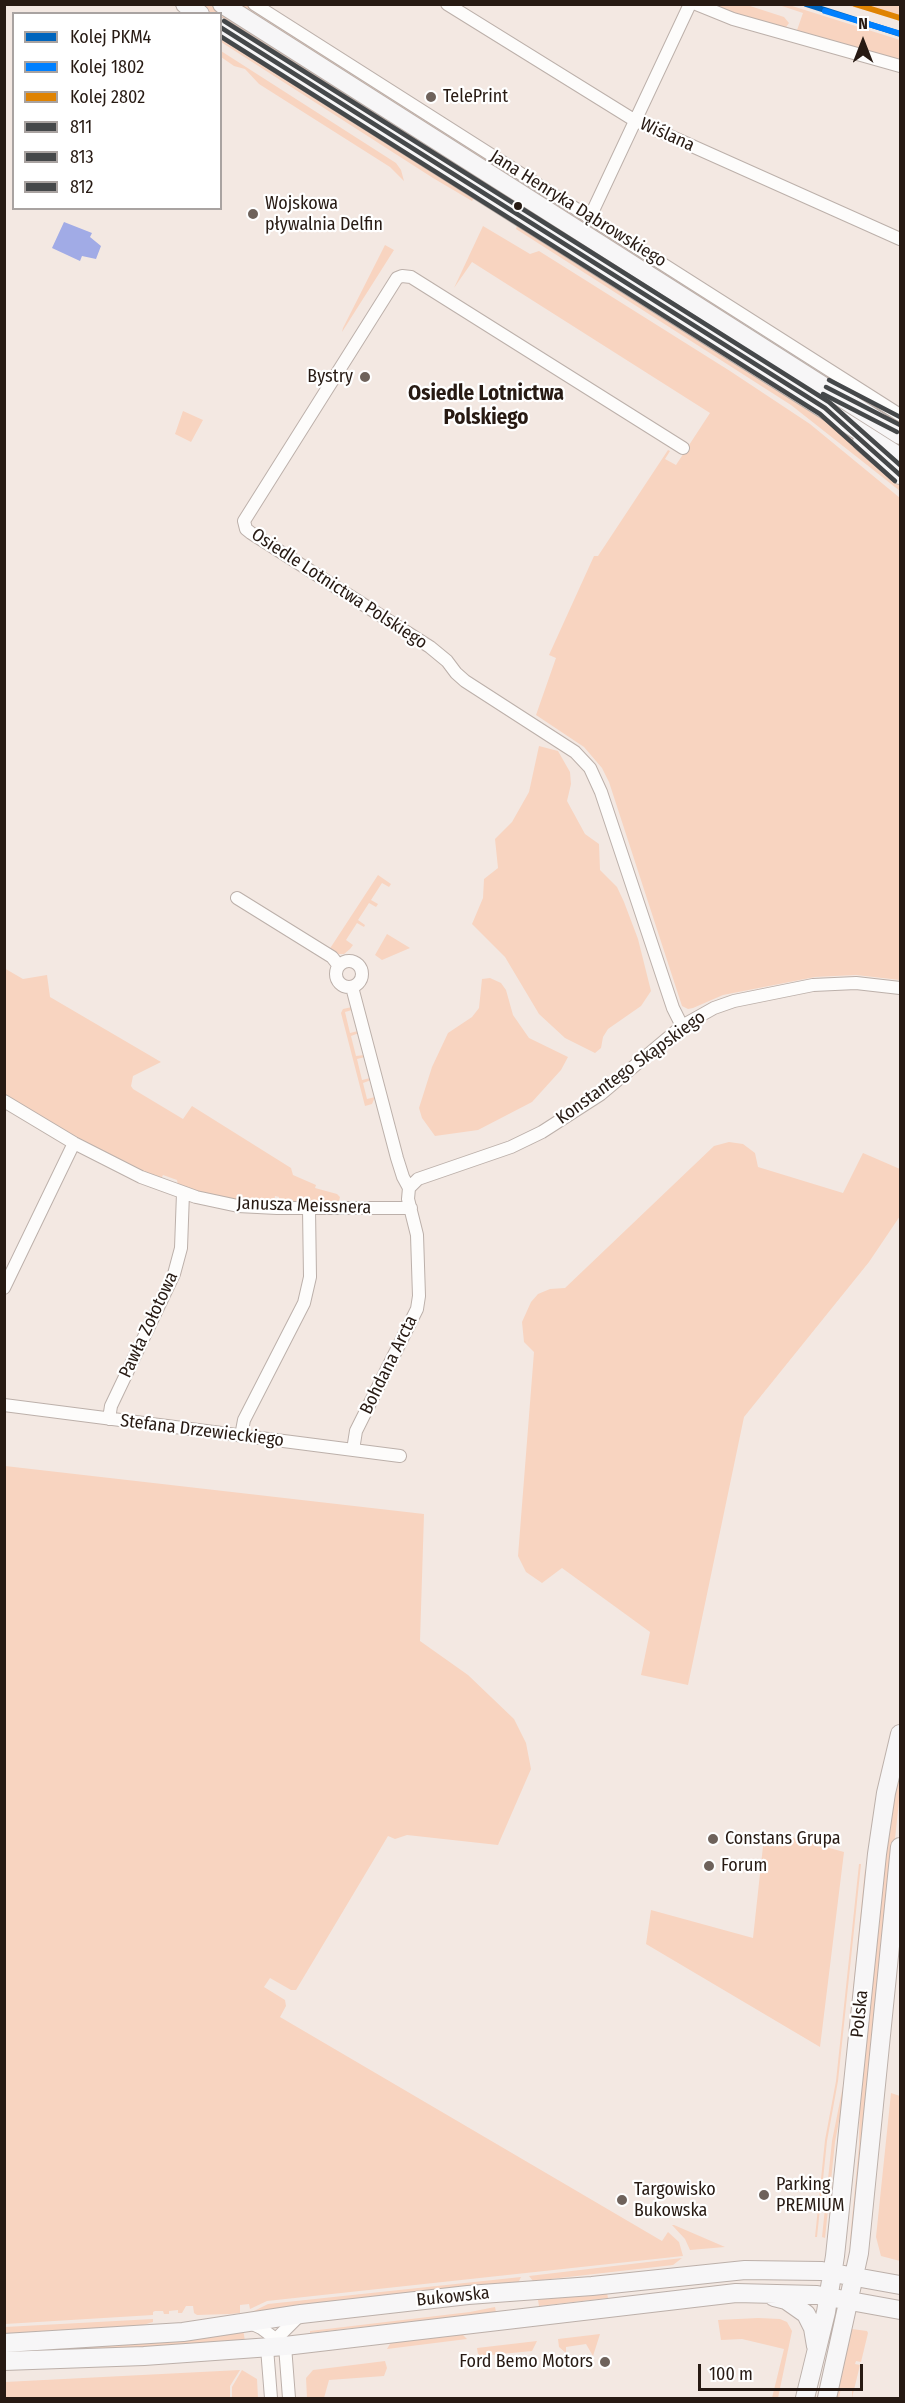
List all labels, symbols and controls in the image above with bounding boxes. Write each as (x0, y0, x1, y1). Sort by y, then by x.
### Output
legend (12, 12, 222, 210)
north arrow (833, 12, 893, 72)
text: N (858, 14, 868, 33)
text: Kolej PKM4 (70, 26, 151, 48)
text: Kolej 1802 (70, 56, 144, 78)
text: Kolej 2802 (70, 86, 145, 108)
place label: TelePrint (443, 86, 508, 108)
marker: TelePrint (424, 90, 438, 104)
street label: Wiślana (636, 113, 698, 157)
text: 811 (70, 116, 92, 138)
text: 813 (70, 146, 94, 168)
street label: Jana Henryka Dąbrowskiego (486, 146, 670, 272)
text: 812 (70, 176, 94, 198)
place label: Wojskowa pływalnia Delfin (265, 193, 383, 236)
unlabelled marker (512, 200, 524, 212)
marker: Wojskowa pływalnia Delfin (246, 207, 260, 221)
place label: Bystry (307, 366, 353, 388)
marker: Bystry (358, 370, 372, 384)
district label: Osiedle Lotnictwa Polskiego (408, 381, 564, 431)
street label: Osiedle Lotnictwa Polskiego (247, 524, 431, 654)
street label: Konstantego Skąpskiego (552, 1007, 710, 1129)
street label: Janusza Meissnera (236, 1193, 372, 1219)
street label: Pawła Zołotowa (115, 1268, 183, 1382)
street label: Bohdana Arcta (356, 1312, 422, 1418)
street label: Stefana Drzewieckiego (119, 1410, 285, 1452)
place label: Constans Grupa (725, 1828, 841, 1850)
marker: Constans Grupa (706, 1832, 720, 1846)
place label: Forum (721, 1855, 767, 1877)
marker: Forum (702, 1859, 716, 1873)
street label: Polska (847, 1989, 873, 2039)
place label: Parking PREMIUM (776, 2174, 845, 2216)
place label: Targowisko Bukowska (634, 2179, 716, 2222)
marker: Parking PREMIUM (757, 2188, 771, 2202)
marker: Targowisko Bukowska (615, 2193, 629, 2207)
street label: Bukowska (415, 2282, 491, 2312)
place label: Ford Bemo Motors (459, 2351, 593, 2373)
scale bar (701, 2352, 866, 2390)
marker: Ford Bemo Motors (598, 2355, 612, 2369)
text: 100 m (709, 2363, 753, 2385)

